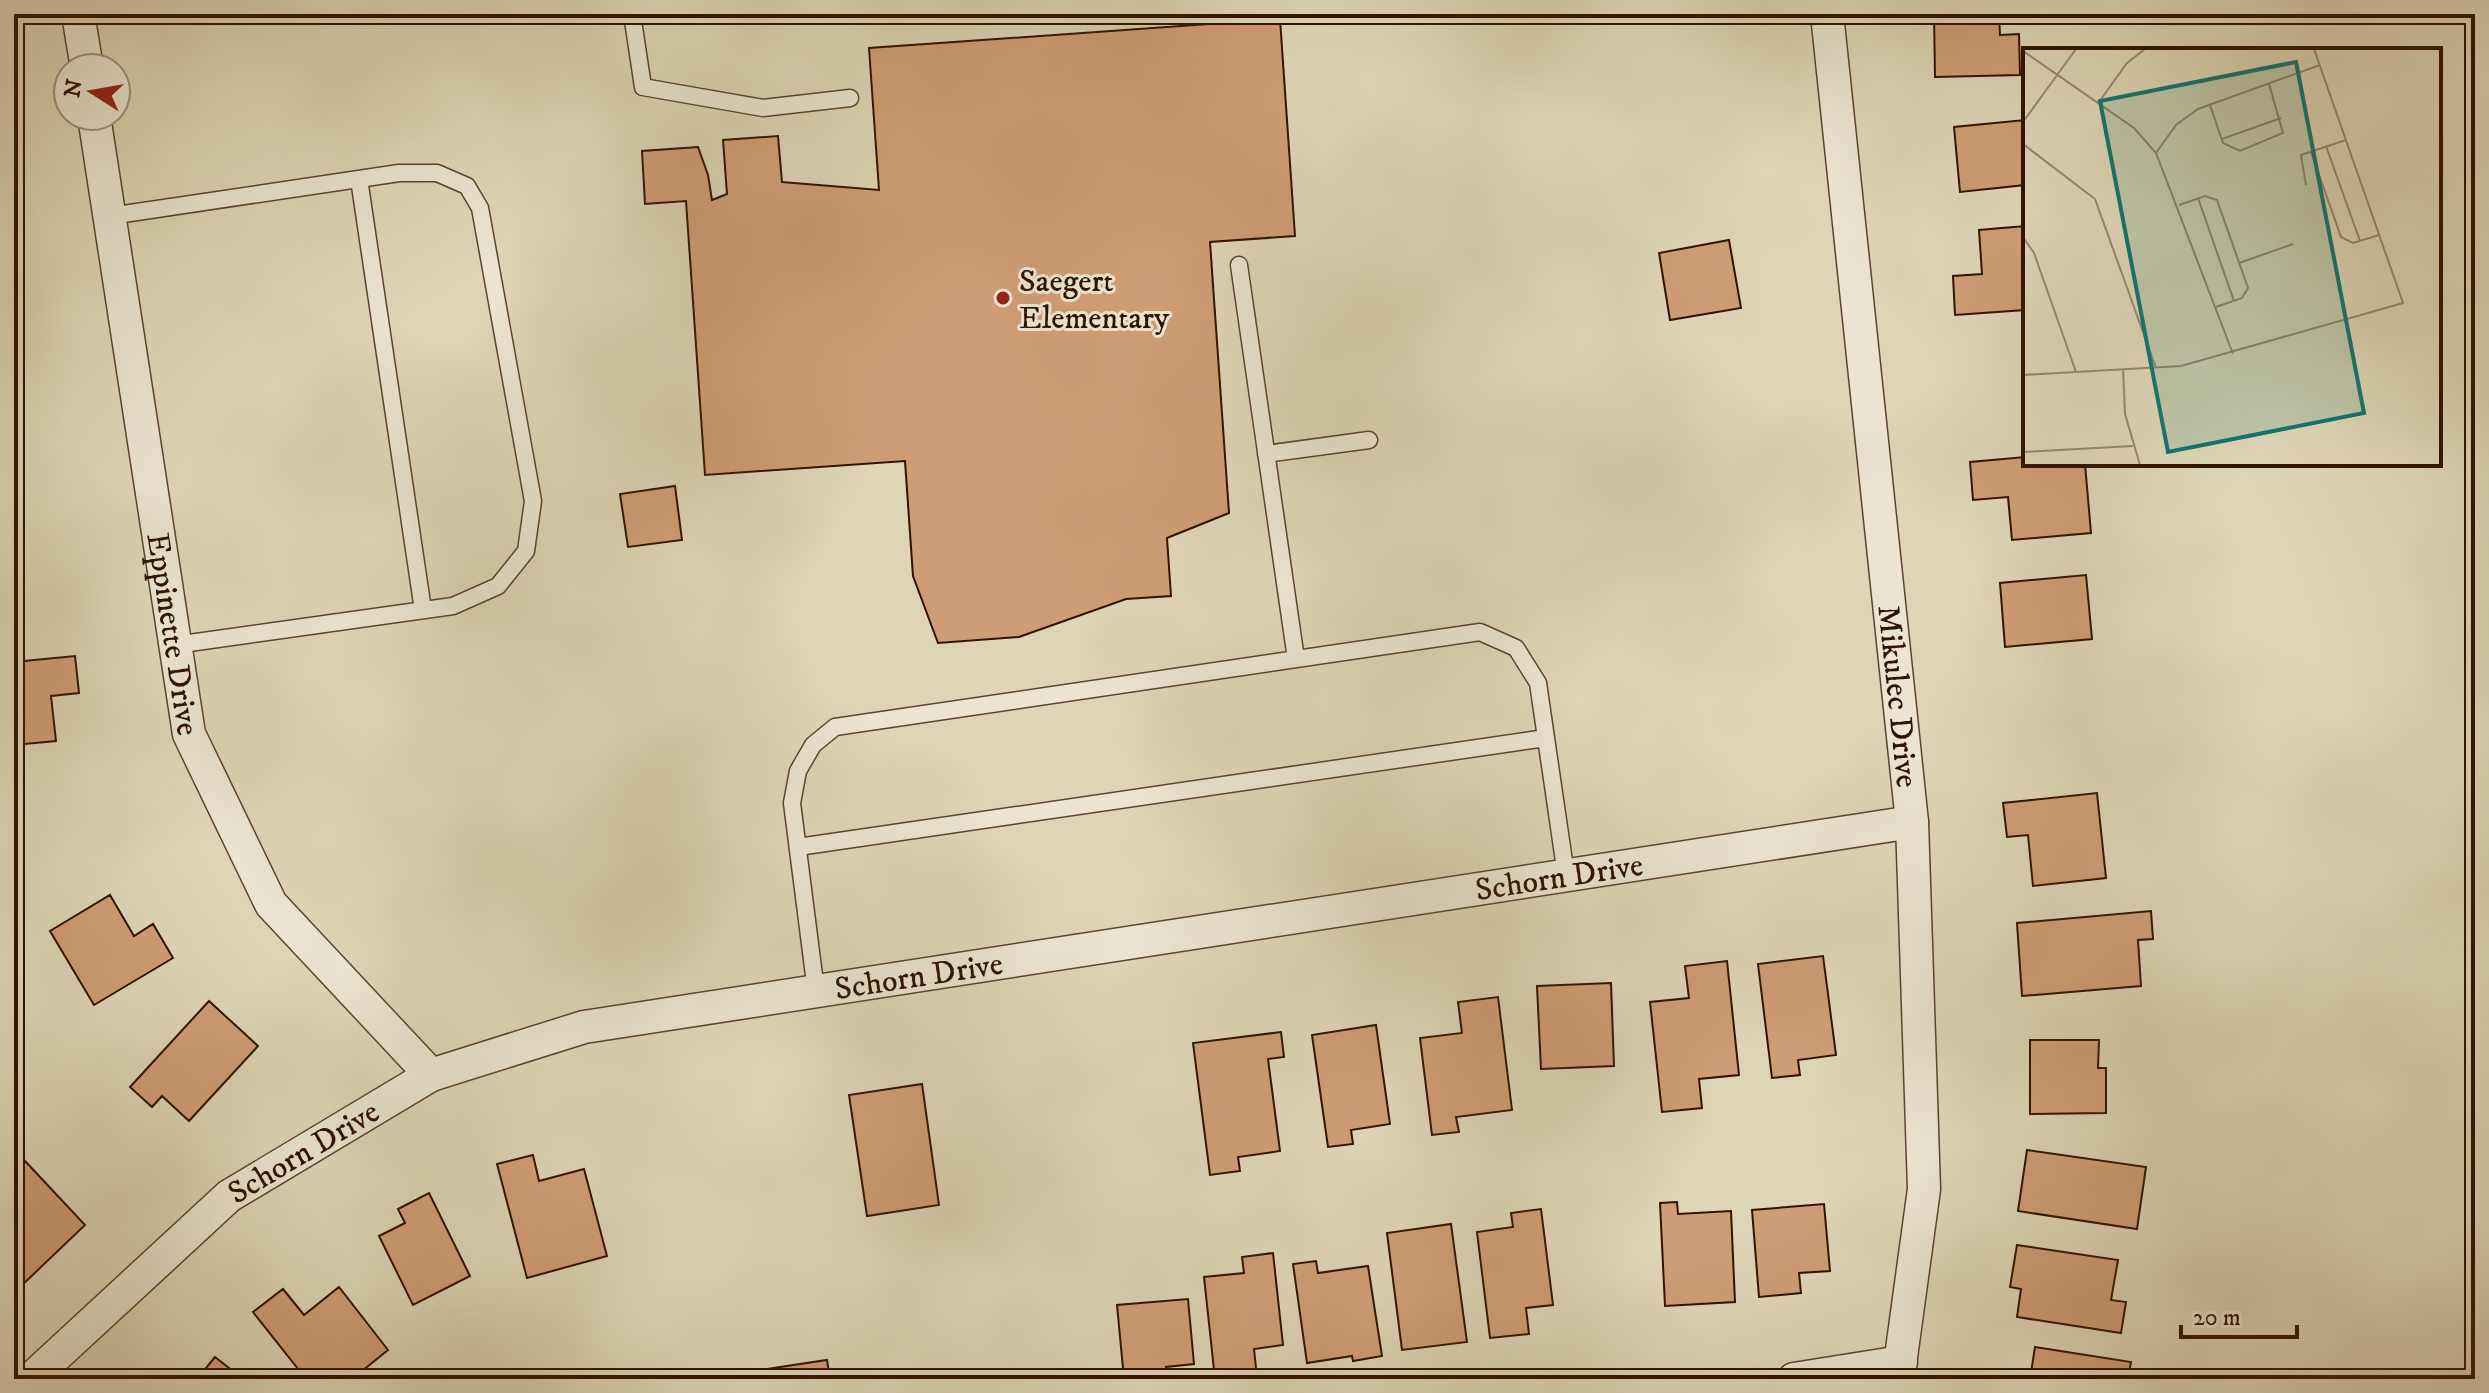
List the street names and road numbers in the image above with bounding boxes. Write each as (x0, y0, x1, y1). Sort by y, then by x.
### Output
street label: Eppinette Drive (136, 530, 207, 738)
street label: Mikulec Drive (1867, 603, 1926, 790)
street label: Schorn Drive (1473, 846, 1646, 911)
street label: Schorn Drive (832, 945, 1006, 1010)
street label: Schorn Drive (221, 1093, 387, 1214)

